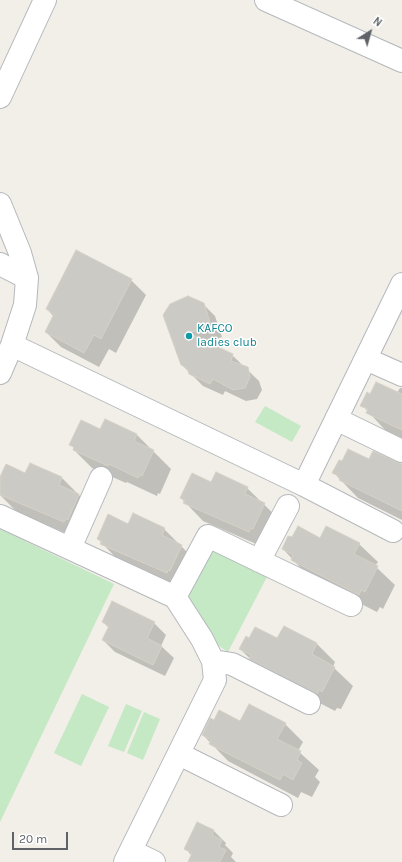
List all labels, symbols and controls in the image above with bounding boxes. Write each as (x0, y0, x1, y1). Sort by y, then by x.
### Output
north arrow (350, 12, 390, 52)
text: N (370, 14, 385, 30)
place label: KAFCO ladies club (197, 322, 257, 350)
marker: KAFCO ladies club (184, 331, 194, 341)
scale bar (14, 824, 70, 850)
text: 20 m (19, 832, 47, 846)

